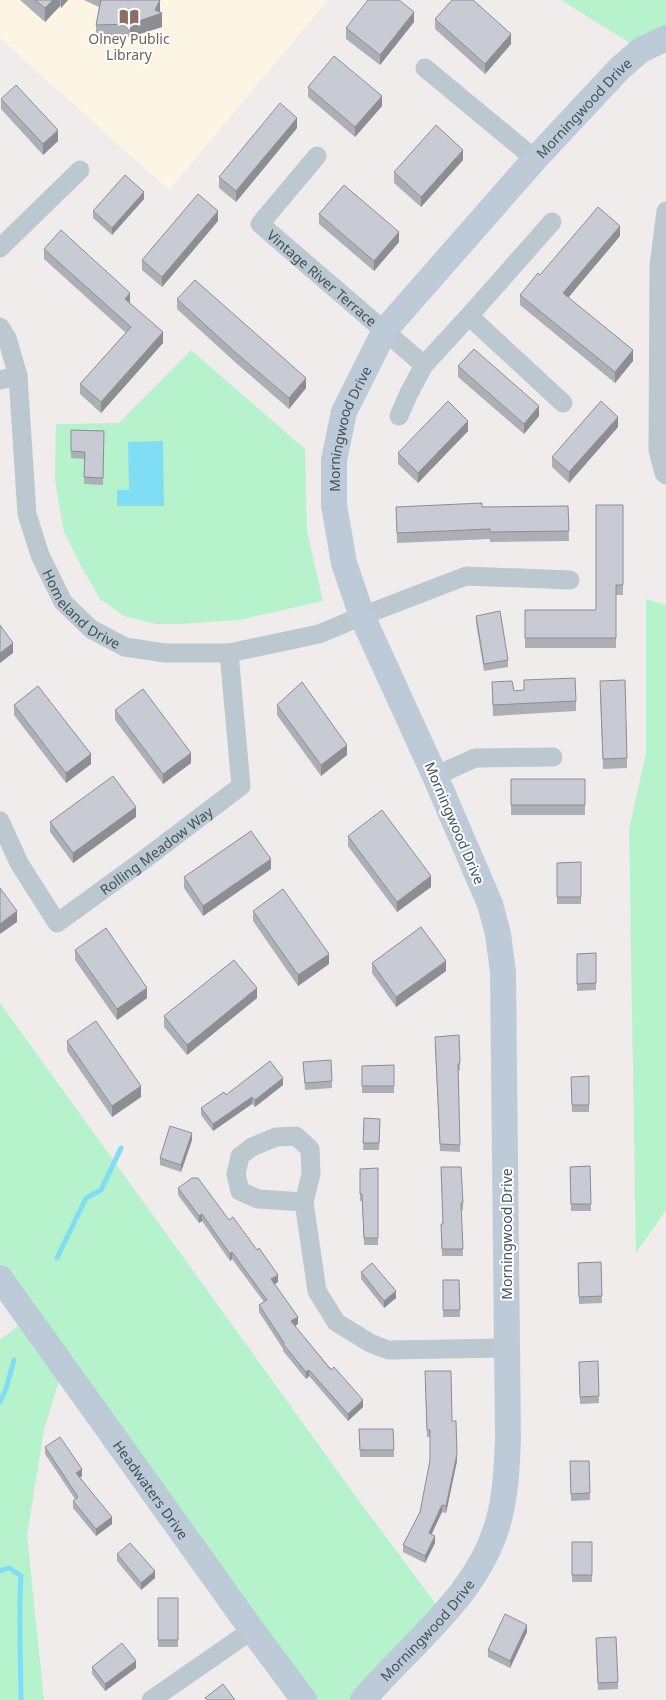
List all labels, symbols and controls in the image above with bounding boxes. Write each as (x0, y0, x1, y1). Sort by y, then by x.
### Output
library icon: Olney Public Library (118, 6, 140, 28)
place label: Olney Public Library (88, 29, 170, 64)
street label: Morningwood Drive (532, 53, 635, 162)
street label: Vintage River Terrace (263, 225, 381, 330)
street label: Morningwood Drive (325, 362, 375, 492)
street label: Homeland Drive (39, 566, 124, 653)
street label: Morningwood Drive (421, 759, 489, 887)
street label: Rolling Meadow Way (96, 801, 217, 899)
street label: Morningwood Drive (497, 1168, 516, 1300)
street label: Headwaters Drive (109, 1436, 193, 1543)
street label: Morningwood Drive (376, 1575, 478, 1685)

